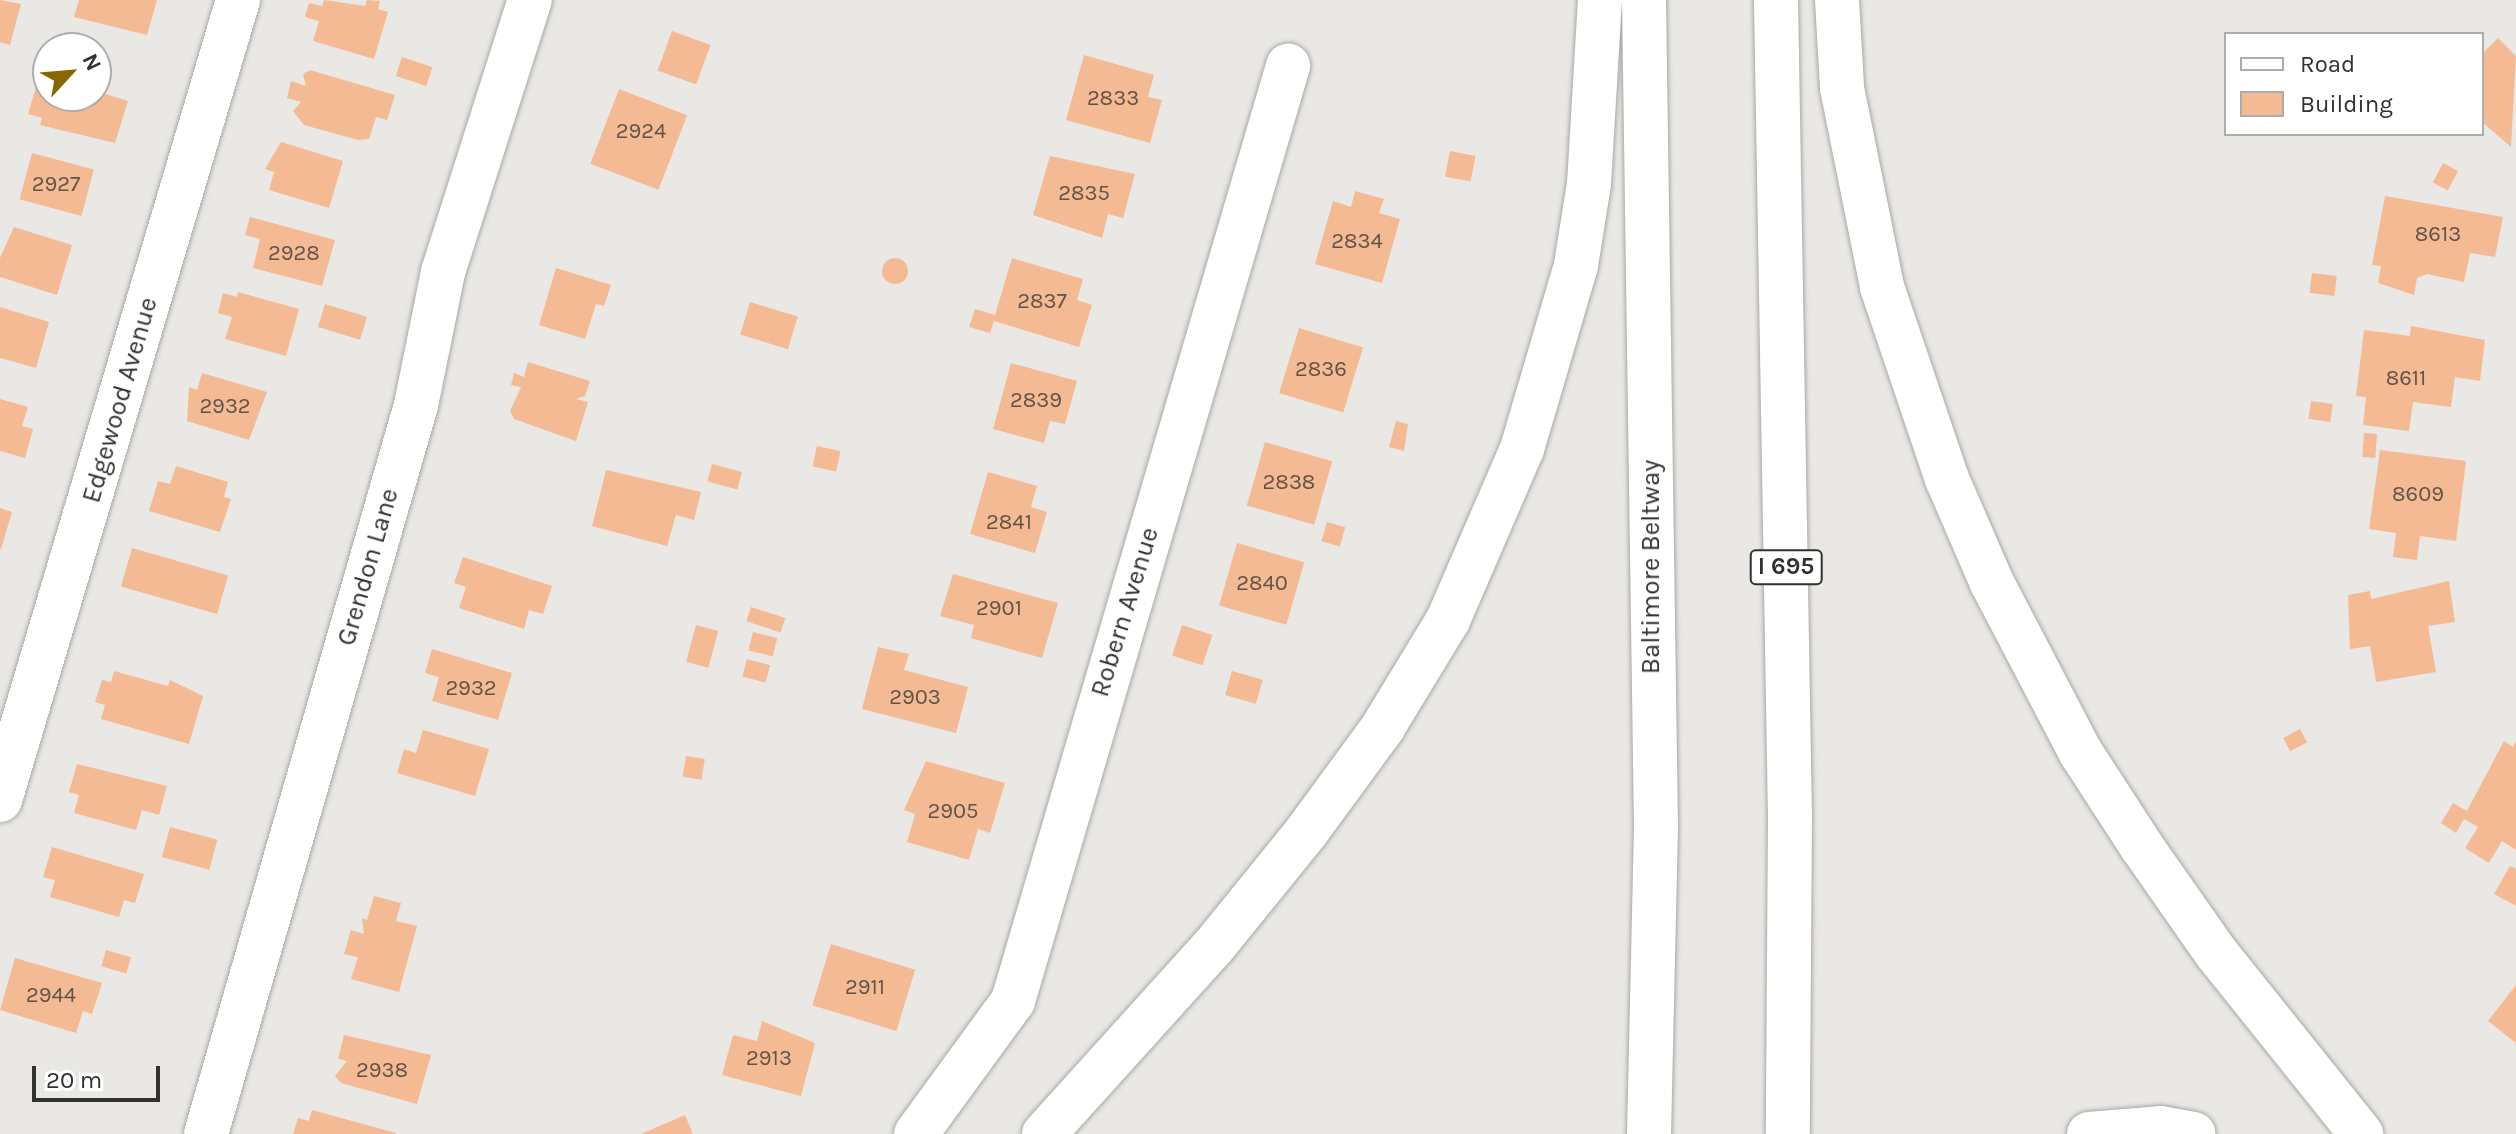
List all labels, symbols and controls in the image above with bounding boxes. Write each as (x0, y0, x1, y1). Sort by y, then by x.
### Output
north arrow (32, 32, 112, 112)
legend (2224, 32, 2484, 136)
text: N (77, 50, 107, 75)
text: Road (2300, 50, 2355, 78)
house number: 2833 (1087, 86, 1139, 112)
text: Building (2300, 90, 2393, 118)
house number: 2924 (616, 119, 666, 145)
house number: 2927 (32, 172, 80, 198)
house number: 2835 (1058, 181, 1110, 207)
house number: 8613 (2415, 222, 2461, 248)
house number: 2834 (1331, 229, 1383, 255)
house number: 2928 (268, 241, 320, 267)
house number: 2837 (1017, 289, 1067, 315)
street label: Edgewood Avenue (76, 294, 164, 506)
house number: 2836 (1295, 357, 1347, 383)
house number: 8611 (2386, 366, 2426, 392)
house number: 2839 (1010, 388, 1062, 414)
house number: 2932 (199, 394, 251, 420)
street label: Baltimore Beltway (1635, 460, 1667, 674)
house number: 2838 (1263, 470, 1315, 496)
house number: 8609 (2392, 482, 2444, 508)
street label: Grendon Lane (331, 485, 405, 649)
house number: 2841 (986, 510, 1032, 536)
street label: Robern Avenue (1084, 523, 1166, 701)
road number: I 695 (1748, 547, 1824, 587)
house number: 2840 (1236, 571, 1288, 597)
house number: 2901 (976, 596, 1022, 622)
house number: 2932 (445, 676, 497, 702)
house number: 2903 (889, 685, 941, 711)
house number: 2905 (928, 799, 978, 825)
house number: 2911 (845, 975, 885, 1001)
house number: 2944 (26, 983, 76, 1009)
house number: 2913 (746, 1046, 792, 1072)
scale bar (36, 1050, 164, 1100)
house number: 2938 (356, 1058, 408, 1084)
text: 20 m (46, 1066, 102, 1094)

